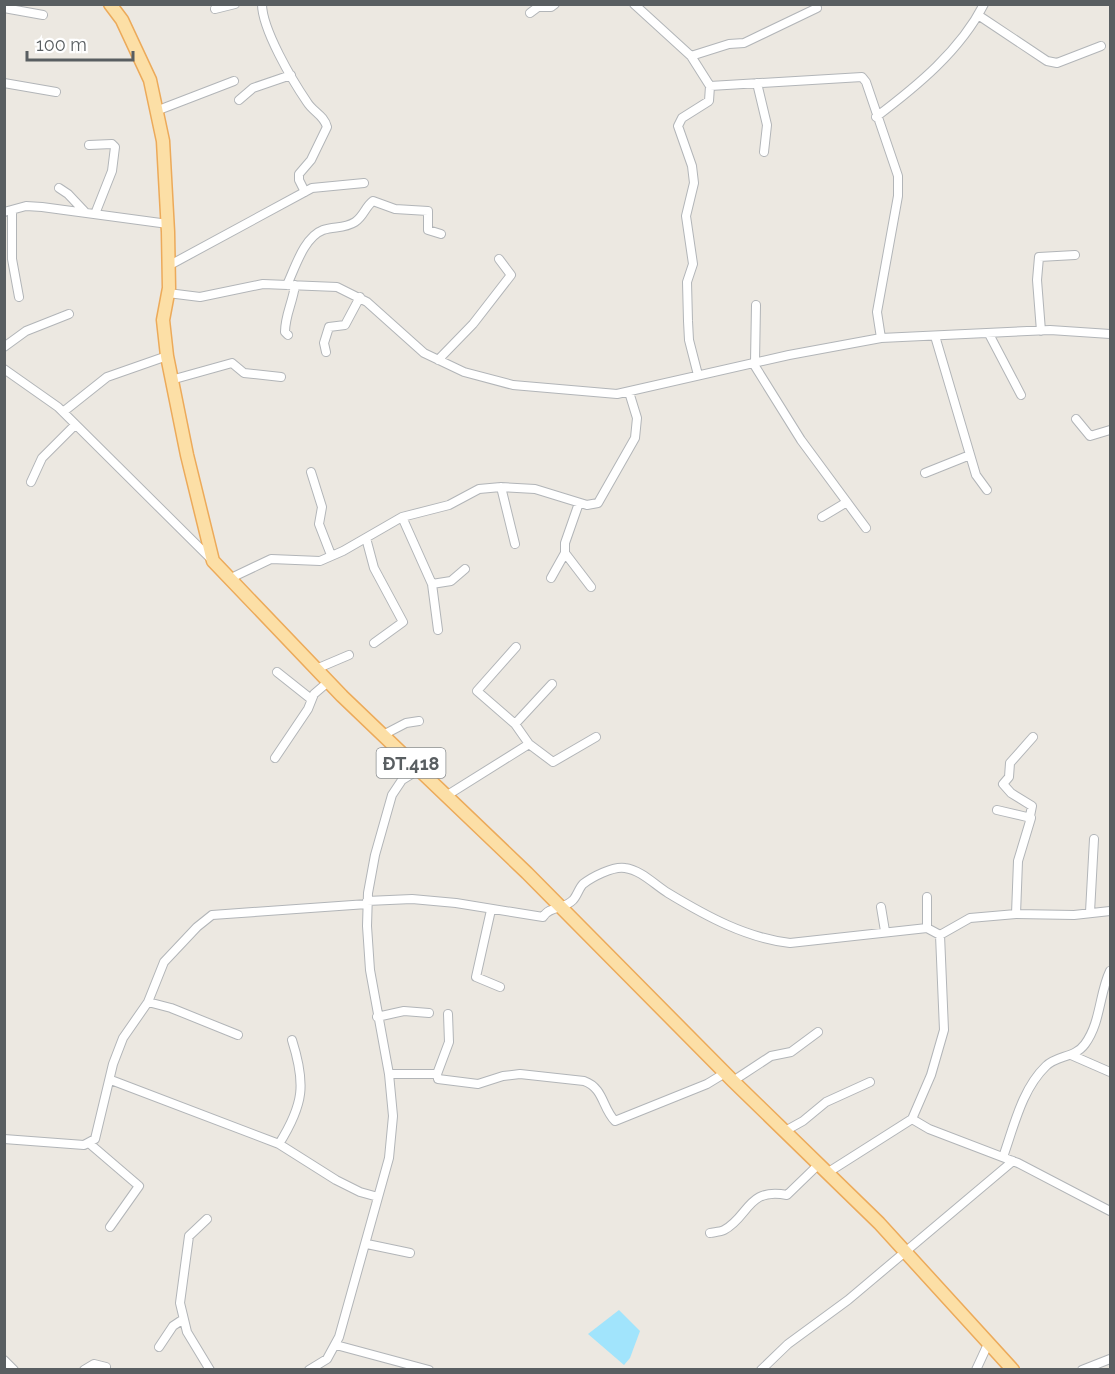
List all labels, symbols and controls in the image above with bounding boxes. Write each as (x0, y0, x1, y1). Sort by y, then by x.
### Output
scale bar (27, 24, 134, 62)
text: 100 m (36, 34, 87, 55)
road number: ĐT.418 (376, 748, 446, 778)

